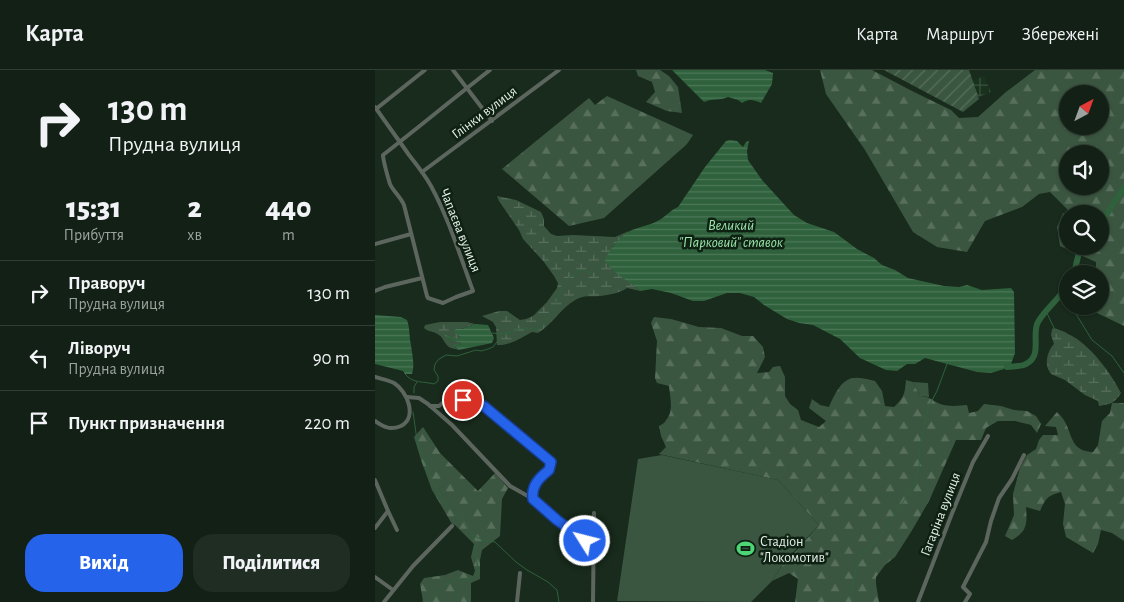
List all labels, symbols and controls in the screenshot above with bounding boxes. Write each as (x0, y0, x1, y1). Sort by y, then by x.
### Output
text: Карта (25, 22, 84, 46)
text: Карта (856, 26, 898, 44)
text: Маршрут (926, 26, 994, 44)
text: Збережені (1022, 26, 1099, 44)
street label: Глінки вулиця (449, 84, 520, 142)
north arrow (1059, 85, 1109, 135)
map controls (1059, 85, 1109, 315)
icon: right (25, 90, 90, 155)
text: 130 m (108, 92, 187, 127)
text: Прудна вулиця (108, 133, 241, 155)
button: sound (1059, 145, 1109, 195)
street label: Чапаєва вулиця (437, 187, 483, 274)
text: 15:31 (66, 193, 121, 223)
text: 2 (187, 193, 202, 223)
text: 440 (265, 193, 312, 223)
button: search (1059, 205, 1109, 255)
water label: Великий "Парковий" ставок (679, 218, 784, 250)
text: Прибуття (63, 227, 124, 243)
text: хв (187, 227, 202, 243)
text: m (282, 227, 295, 243)
button: layers (1059, 265, 1109, 315)
text: Праворуч (68, 274, 146, 293)
icon: right (25, 279, 53, 307)
text: 130 m (307, 284, 350, 303)
text: Прудна вулиця (68, 296, 165, 312)
text: Ліворуч (68, 339, 131, 358)
icon: left (25, 344, 53, 372)
text: 90 m (313, 349, 350, 368)
text: Прудна вулиця (68, 361, 165, 377)
pin (442, 379, 484, 421)
icon: arrive (449, 386, 477, 414)
icon: arrive (25, 409, 53, 437)
text: Пункт призначення (68, 414, 225, 433)
text: 220 m (304, 414, 350, 433)
street label: Гагаріна вулиця (919, 471, 963, 558)
position arrow (558, 514, 610, 566)
button: Вихід (25, 534, 183, 592)
button: Поділитися (193, 534, 350, 592)
place label: Стадіон "Локомотив" (760, 535, 829, 565)
sports icon: Стадіон "Локомотив" (736, 539, 756, 559)

